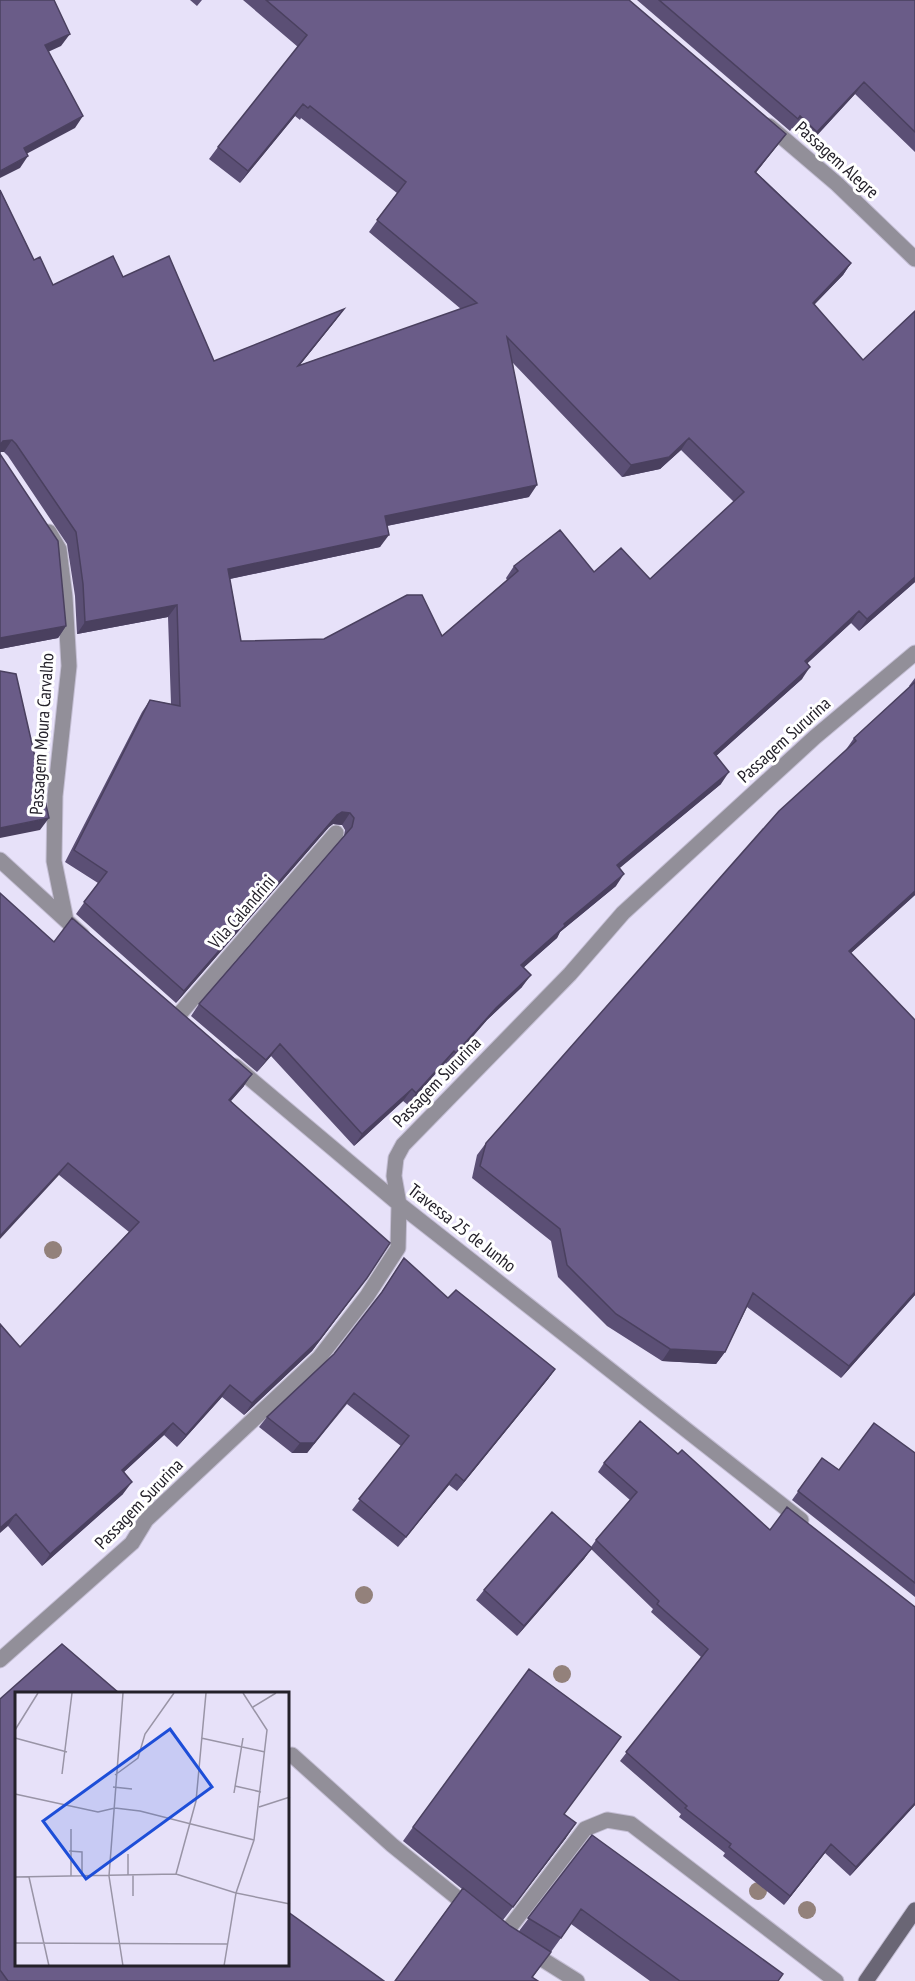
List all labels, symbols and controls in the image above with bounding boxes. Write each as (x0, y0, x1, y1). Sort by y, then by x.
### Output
street label: Passagem Alegre (791, 116, 884, 203)
street label: Passagem Moura Carvalho (24, 652, 59, 816)
street label: Passagem Sururina (732, 692, 835, 787)
street label: Vila Calandrini (203, 870, 280, 954)
street label: Passagem Sururina (388, 1032, 486, 1132)
street label: Travessa 25 de Junho (404, 1178, 521, 1277)
street label: Passagem Sururina (90, 1454, 188, 1554)
inset map (15, 1692, 290, 1966)

